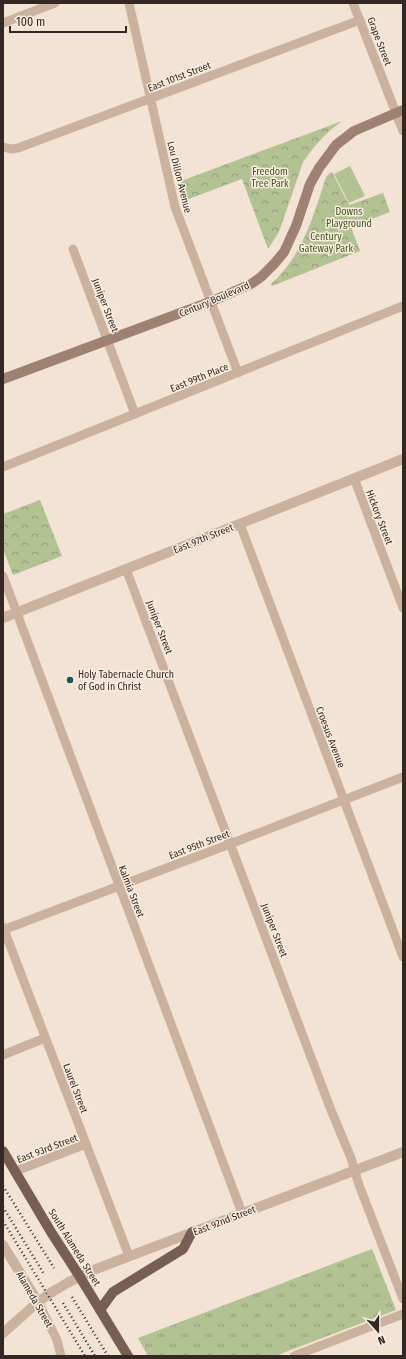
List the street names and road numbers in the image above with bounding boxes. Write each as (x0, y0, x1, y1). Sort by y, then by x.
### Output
street label: Grape Street (364, 15, 394, 68)
street label: East 101st Street (146, 59, 213, 94)
street label: Lou Dillon Avenue (164, 140, 194, 214)
street label: Juniper Street (89, 277, 121, 335)
street label: Century Boulevard (177, 280, 251, 320)
street label: East 99th Place (169, 361, 230, 395)
street label: Hickory Street (363, 488, 395, 547)
street label: East 97th Street (172, 521, 236, 556)
street label: Juniper Street (143, 599, 175, 657)
street label: Croesus Avenue (313, 705, 347, 770)
street label: East 95th Street (167, 828, 232, 862)
street label: Kalmia Street (116, 864, 147, 920)
street label: Juniper Street (258, 902, 290, 960)
street label: Laurel Street (60, 1062, 90, 1116)
street label: East 93rd Street (15, 1132, 80, 1166)
street label: East 92nd Street (191, 1203, 258, 1238)
street label: South Alameda Street (46, 1207, 103, 1289)
street label: Alameda Street (13, 1269, 55, 1330)

